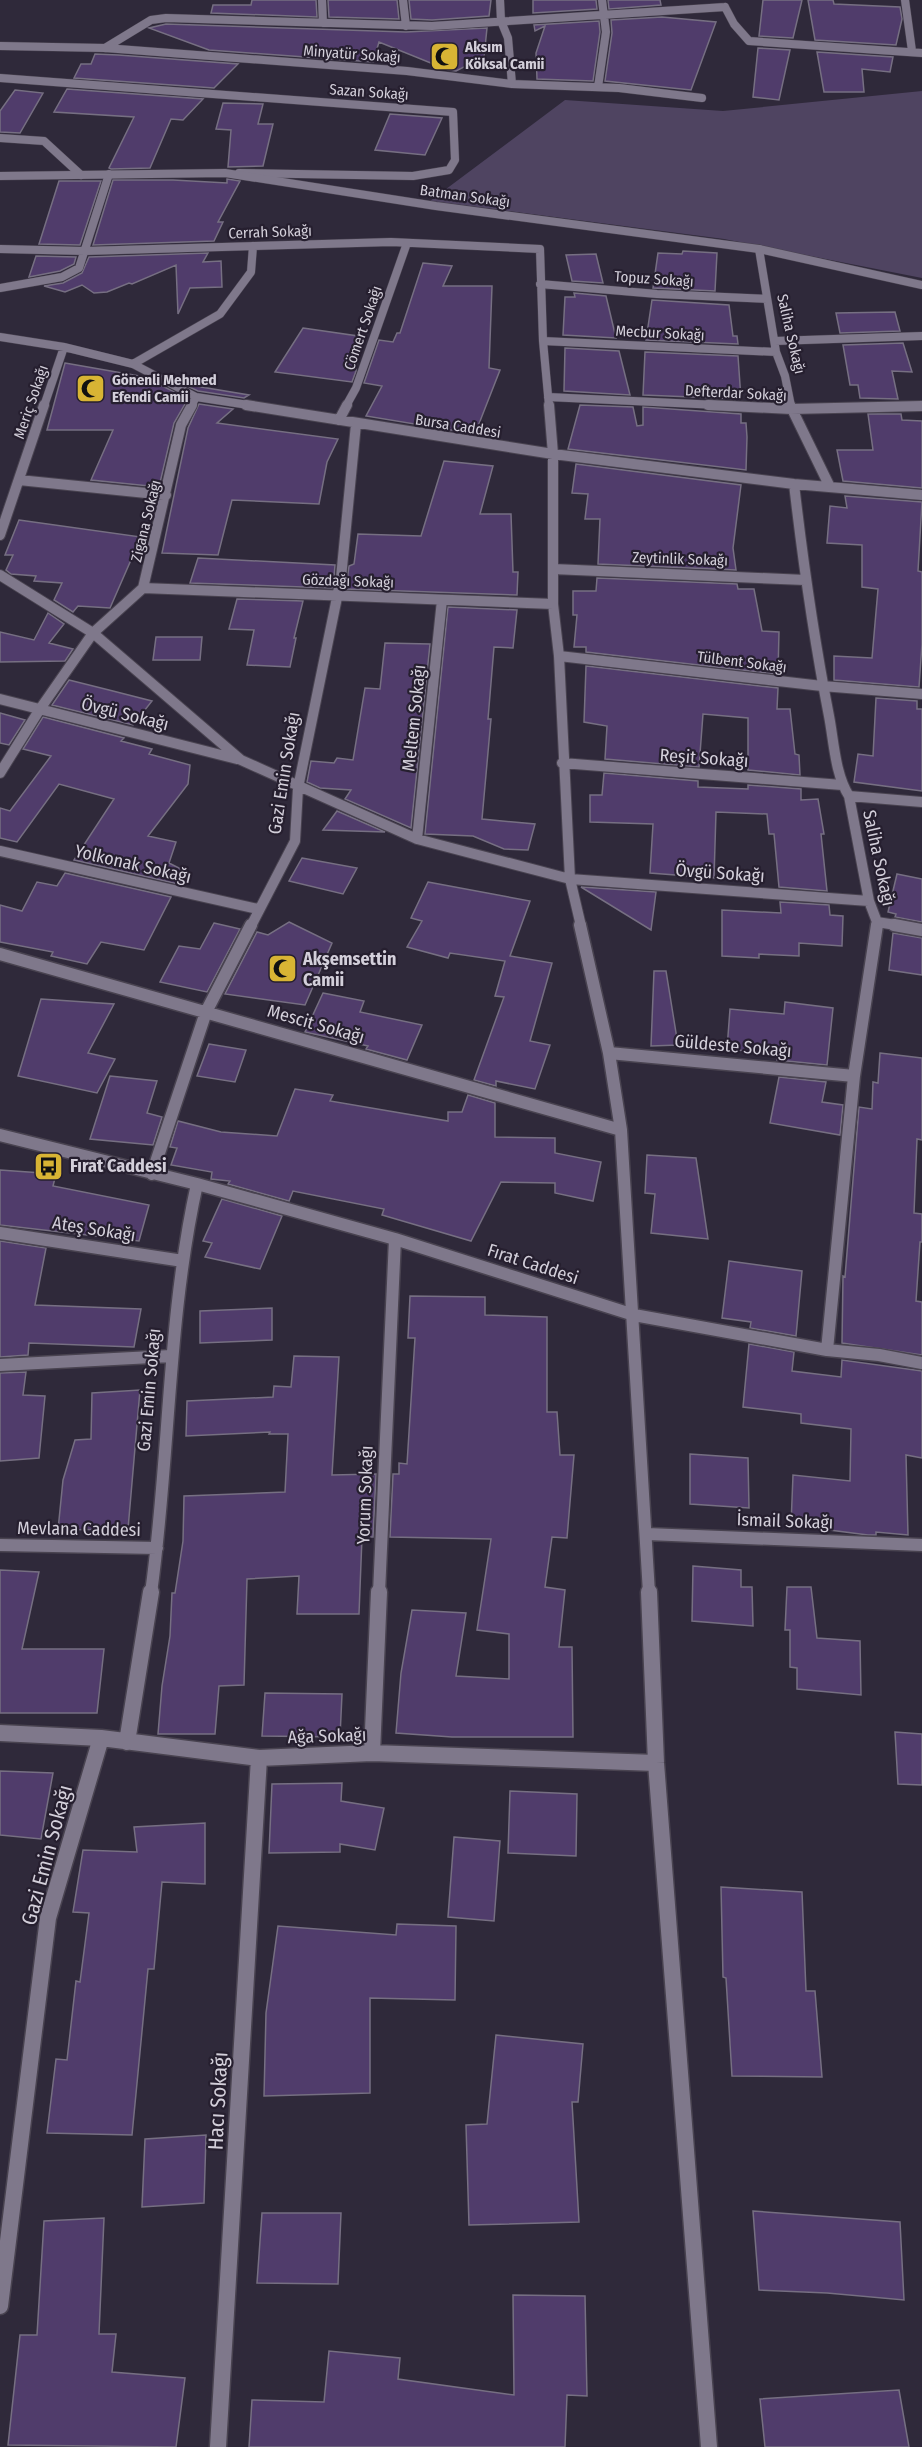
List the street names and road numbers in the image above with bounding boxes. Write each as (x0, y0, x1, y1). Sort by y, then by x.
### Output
street label: Minyatür Sokağı (303, 42, 401, 66)
street label: Sazan Sokağı (329, 80, 409, 104)
street label: Batman Sokağı (419, 181, 511, 211)
street label: Cerrah Sokağı (228, 222, 312, 242)
street label: Topuz Sokağı (614, 267, 694, 291)
street label: Cömert Sokağı (340, 283, 386, 373)
street label: Saliha Sokağı (773, 292, 809, 376)
street label: Mecbur Sokağı (615, 322, 705, 344)
street label: Meriç Sokağı (10, 363, 52, 441)
street label: Defterdar Sokağı (685, 381, 787, 405)
street label: Bursa Caddesi (414, 410, 502, 442)
street label: Zigana Sokağı (127, 478, 165, 564)
street label: Zeytinlik Sokağı (632, 548, 728, 570)
street label: Gözdağı Sokağı (302, 570, 394, 592)
street label: Tülbent Sokağı (696, 648, 788, 676)
street label: Meltem Sokağı (397, 664, 431, 772)
street label: Övgü Sokağı (79, 693, 171, 735)
street label: Gazi Emin Sokağı (263, 710, 305, 836)
street label: Reşit Sokağı (659, 744, 749, 772)
street label: Saliha Sokağı (858, 808, 900, 908)
street label: Yolkonak Sokağı (73, 840, 193, 888)
street label: Övgü Sokağı (675, 859, 765, 887)
street label: Mescit Sokağı (265, 1000, 367, 1048)
street label: Güldeste Sokağı (674, 1030, 792, 1062)
street label: Ateş Sokağı (51, 1212, 137, 1246)
street label: Fırat Caddesi (485, 1239, 581, 1289)
street label: Gazi Emin Sokağı (133, 1328, 165, 1452)
street label: Yorum Sokağı (352, 1445, 378, 1545)
street label: İsmail Sokağı (736, 1508, 834, 1534)
street label: Mevlana Caddesi (17, 1517, 141, 1541)
street label: Ağa Sokağı (287, 1724, 367, 1748)
street label: Gazi Emin Sokağı (16, 1782, 78, 1928)
street label: Hacı Sokağı (202, 2051, 234, 2151)

